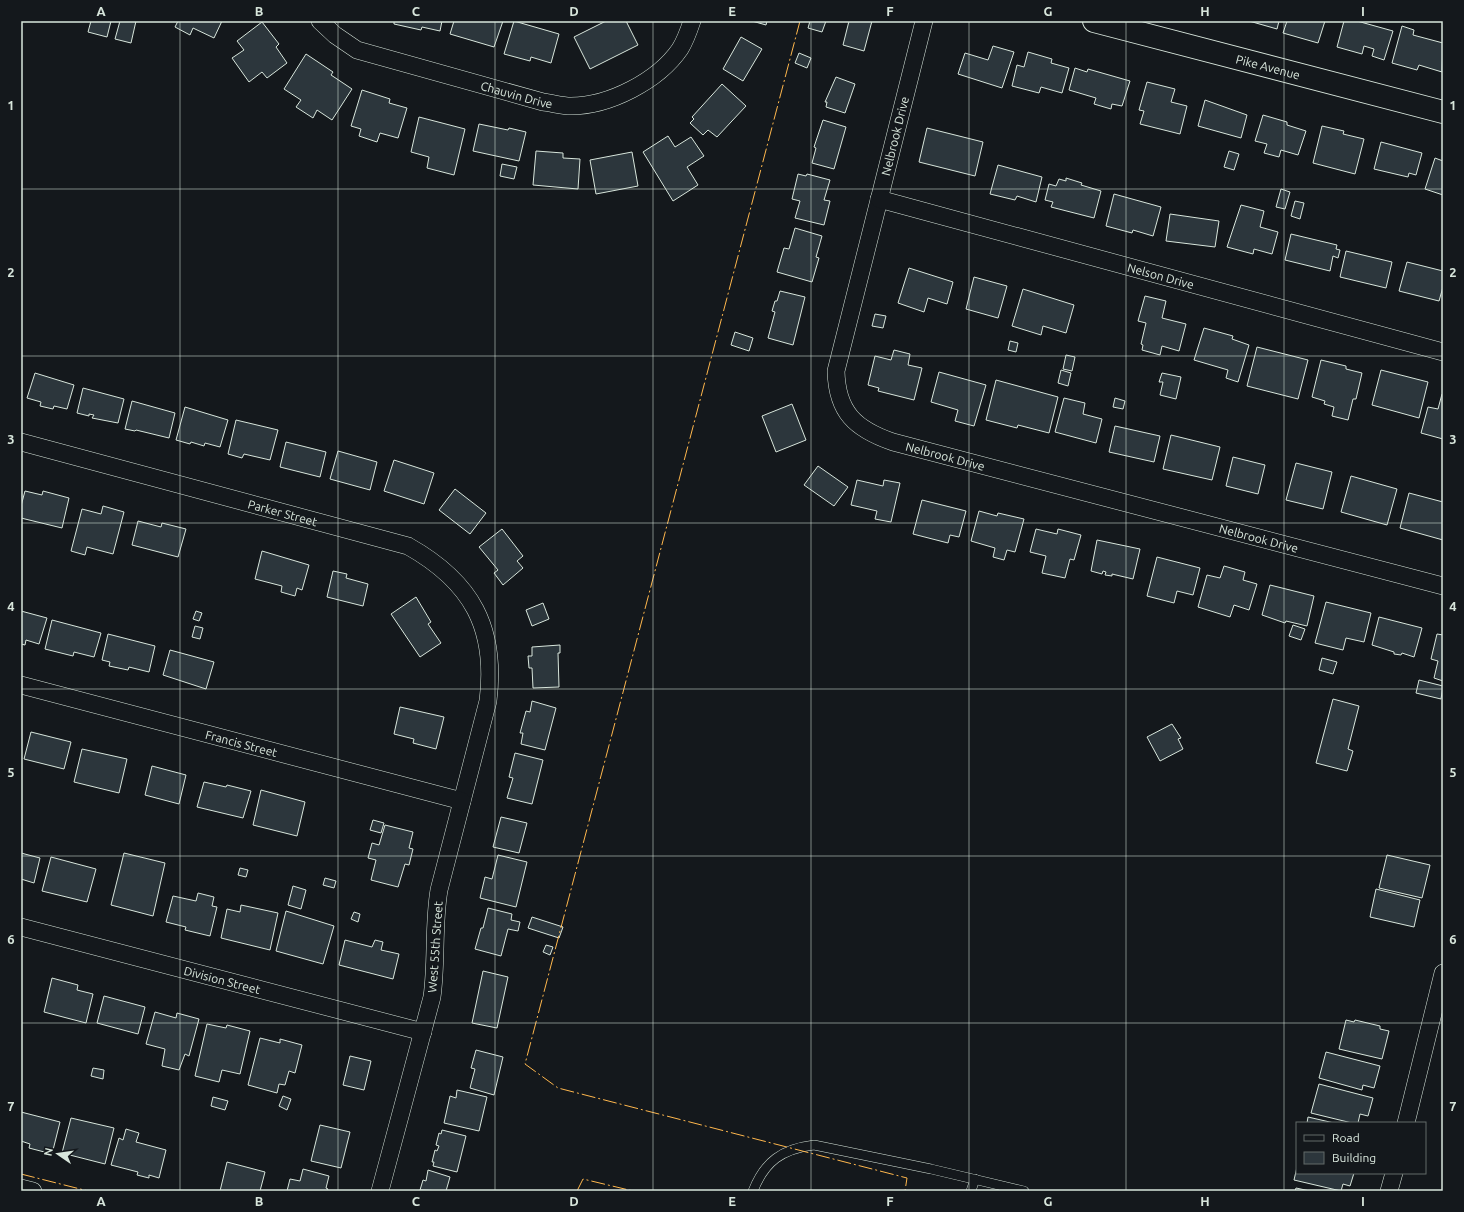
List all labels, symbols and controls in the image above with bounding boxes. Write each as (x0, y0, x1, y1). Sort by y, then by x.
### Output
text: A (96, 4, 106, 18)
text: B (255, 4, 264, 18)
text: C (412, 4, 421, 18)
text: D (569, 4, 579, 18)
text: E (728, 4, 736, 18)
text: F (886, 4, 894, 18)
text: G (1044, 4, 1053, 18)
text: H (1200, 4, 1210, 18)
text: I (1361, 4, 1365, 18)
street label: Pike Avenue (1235, 52, 1302, 81)
street label: Chauvin Drive (479, 78, 554, 110)
street label: Nelbrook Drive (879, 95, 911, 177)
text: 1 (7, 98, 15, 112)
text: 1 (1449, 98, 1457, 112)
street label: Nelson Drive (1126, 260, 1196, 291)
text: 2 (7, 265, 15, 279)
text: 2 (1449, 265, 1457, 279)
text: 3 (7, 432, 15, 446)
text: 3 (1449, 432, 1457, 446)
street label: Nelbrook Drive (904, 439, 986, 472)
street label: Parker Street (247, 497, 319, 528)
street label: Nelbrook Drive (1218, 521, 1300, 554)
text: 4 (7, 599, 15, 613)
text: 4 (1449, 599, 1457, 613)
street label: Francis Street (204, 727, 279, 759)
text: 5 (7, 765, 15, 779)
text: 5 (1449, 765, 1457, 779)
street label: West 55th Street (425, 901, 445, 993)
text: 6 (7, 932, 15, 946)
text: 6 (1449, 932, 1457, 946)
street label: Division Street (183, 963, 262, 996)
text: 7 (7, 1099, 15, 1113)
text: 7 (1449, 1099, 1457, 1113)
legend (1296, 1122, 1426, 1174)
text: Road (1332, 1131, 1360, 1144)
north arrow (38, 1134, 78, 1174)
text: N (41, 1146, 55, 1157)
text: Building (1332, 1151, 1376, 1164)
text: A (96, 1194, 106, 1208)
text: B (255, 1194, 264, 1208)
text: C (412, 1194, 421, 1208)
text: D (569, 1194, 579, 1208)
text: E (728, 1194, 736, 1208)
text: F (886, 1194, 894, 1208)
text: G (1044, 1194, 1053, 1208)
text: H (1200, 1194, 1210, 1208)
text: I (1361, 1194, 1365, 1208)

